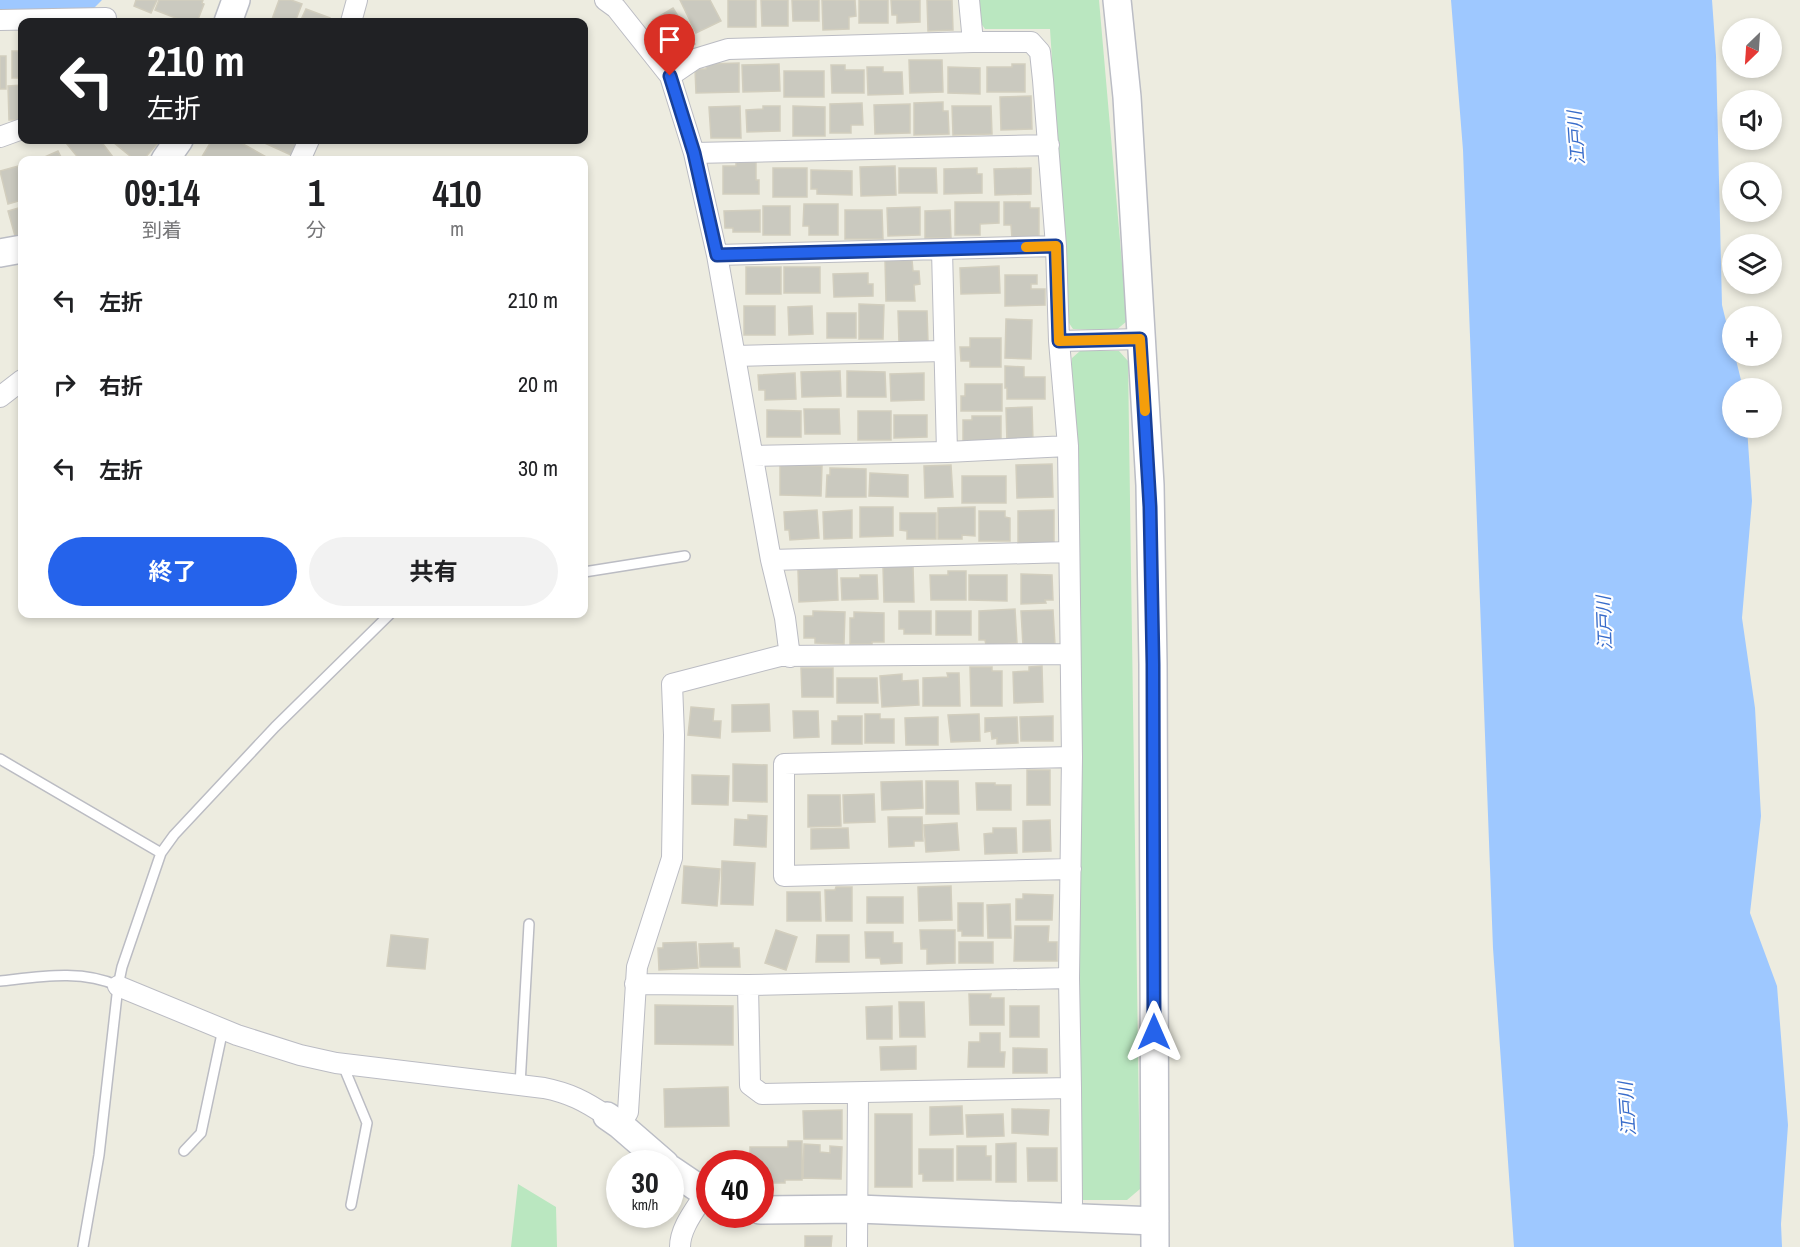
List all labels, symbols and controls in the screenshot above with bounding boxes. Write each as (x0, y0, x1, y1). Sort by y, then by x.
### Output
pin (644, 14, 695, 76)
north arrow (1722, 18, 1782, 78)
map controls (1722, 18, 1782, 438)
icon: arrive (653, 23, 686, 56)
text: 210 m (147, 33, 245, 89)
icon: left (48, 42, 126, 120)
text: 左折 (147, 90, 201, 126)
button: sound (1722, 90, 1782, 150)
water label: 江戸川 (1562, 108, 1590, 166)
button: search (1722, 162, 1782, 222)
text: 09:14 (124, 169, 200, 217)
text: 1 (308, 169, 324, 217)
text: 410 (432, 170, 482, 218)
text: m (450, 215, 464, 242)
text: 到着 (142, 216, 182, 243)
text: 分 (306, 216, 326, 243)
button: layers (1722, 234, 1782, 294)
icon: left (48, 284, 81, 317)
text: 210 m (508, 285, 558, 315)
text: 左折 (99, 287, 143, 317)
button: + (1722, 306, 1782, 366)
icon: right (48, 368, 81, 401)
text: 20 m (518, 369, 558, 399)
text: 右折 (99, 371, 143, 401)
button: − (1722, 378, 1782, 438)
icon: left (48, 452, 81, 485)
text: 30 m (518, 453, 558, 483)
text: 左折 (99, 455, 143, 485)
button: 終了 (48, 537, 297, 606)
button: 共有 (309, 537, 558, 606)
water label: 江戸川 (1590, 594, 1617, 650)
position arrow (1122, 1000, 1186, 1064)
water label: 江戸川 (1613, 1079, 1641, 1137)
speed limit sign: 40 (696, 1150, 774, 1228)
text: 30 (631, 1162, 659, 1202)
text: km/h (632, 1194, 658, 1215)

